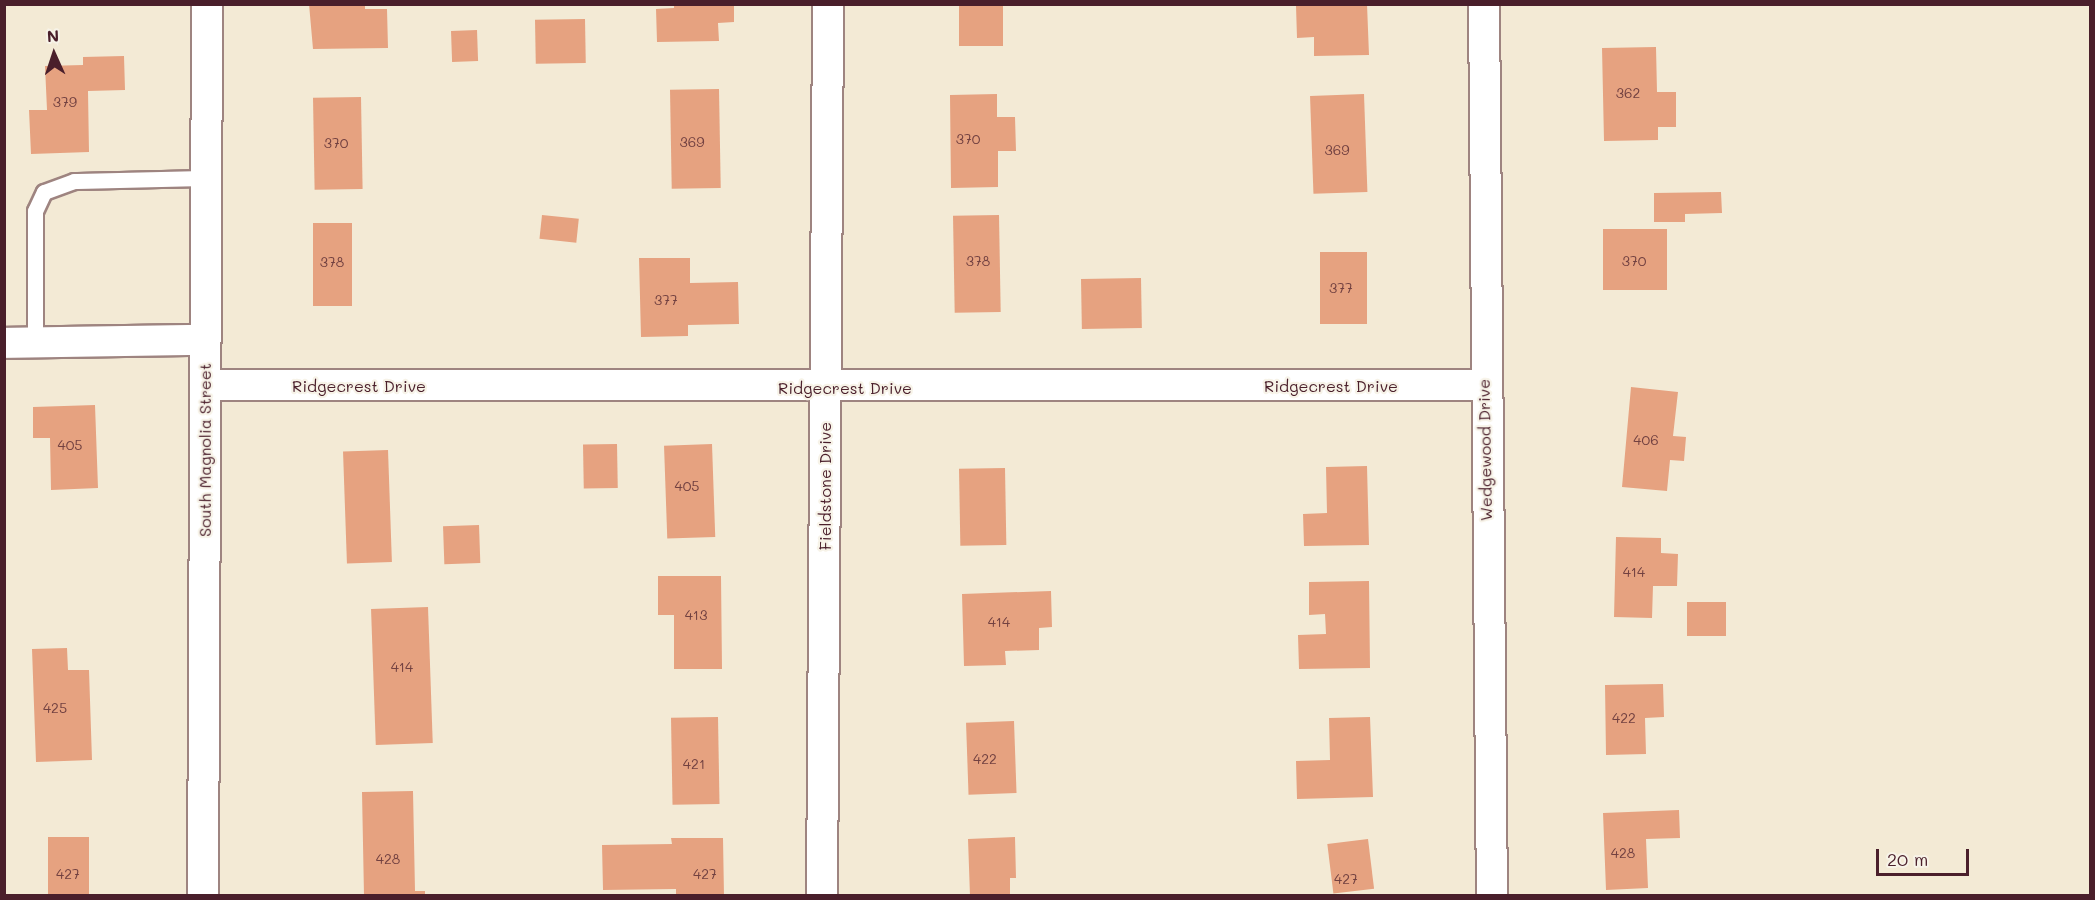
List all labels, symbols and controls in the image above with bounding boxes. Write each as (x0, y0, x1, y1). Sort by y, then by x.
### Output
north arrow (24, 24, 84, 84)
text: N (46, 25, 60, 46)
house number: 362 (1616, 85, 1640, 101)
house number: 379 (53, 94, 77, 110)
house number: 370 (956, 131, 980, 147)
house number: 369 (680, 134, 704, 150)
house number: 370 (324, 135, 348, 151)
house number: 369 (1325, 142, 1349, 158)
house number: 378 (966, 253, 990, 269)
house number: 370 (1622, 253, 1646, 269)
house number: 378 (320, 254, 344, 270)
house number: 377 (1329, 280, 1353, 296)
house number: 377 (654, 292, 678, 308)
street label: South Magnolia Street (195, 363, 215, 537)
street label: Ridgecrest Drive (292, 376, 426, 396)
street label: Ridgecrest Drive (1264, 376, 1398, 396)
street label: Ridgecrest Drive (778, 378, 912, 398)
street label: Wedgewood Drive (1474, 379, 1496, 521)
street label: Fieldstone Drive (815, 422, 835, 550)
house number: 406 (1633, 432, 1659, 448)
house number: 405 (57, 437, 83, 453)
house number: 405 (674, 478, 700, 494)
house number: 414 (1623, 564, 1645, 580)
house number: 413 (685, 607, 707, 623)
house number: 414 (988, 614, 1010, 630)
house number: 414 (391, 659, 413, 675)
house number: 425 (43, 700, 67, 716)
house number: 422 (1612, 710, 1636, 726)
house number: 422 (973, 751, 997, 767)
house number: 421 (683, 756, 705, 772)
scale bar (1879, 837, 1972, 875)
house number: 428 (1611, 845, 1635, 861)
text: 20 m (1887, 847, 1928, 871)
house number: 428 (376, 851, 400, 867)
house number: 427 (56, 866, 80, 882)
house number: 427 (693, 866, 717, 882)
house number: 427 (1334, 871, 1358, 887)

